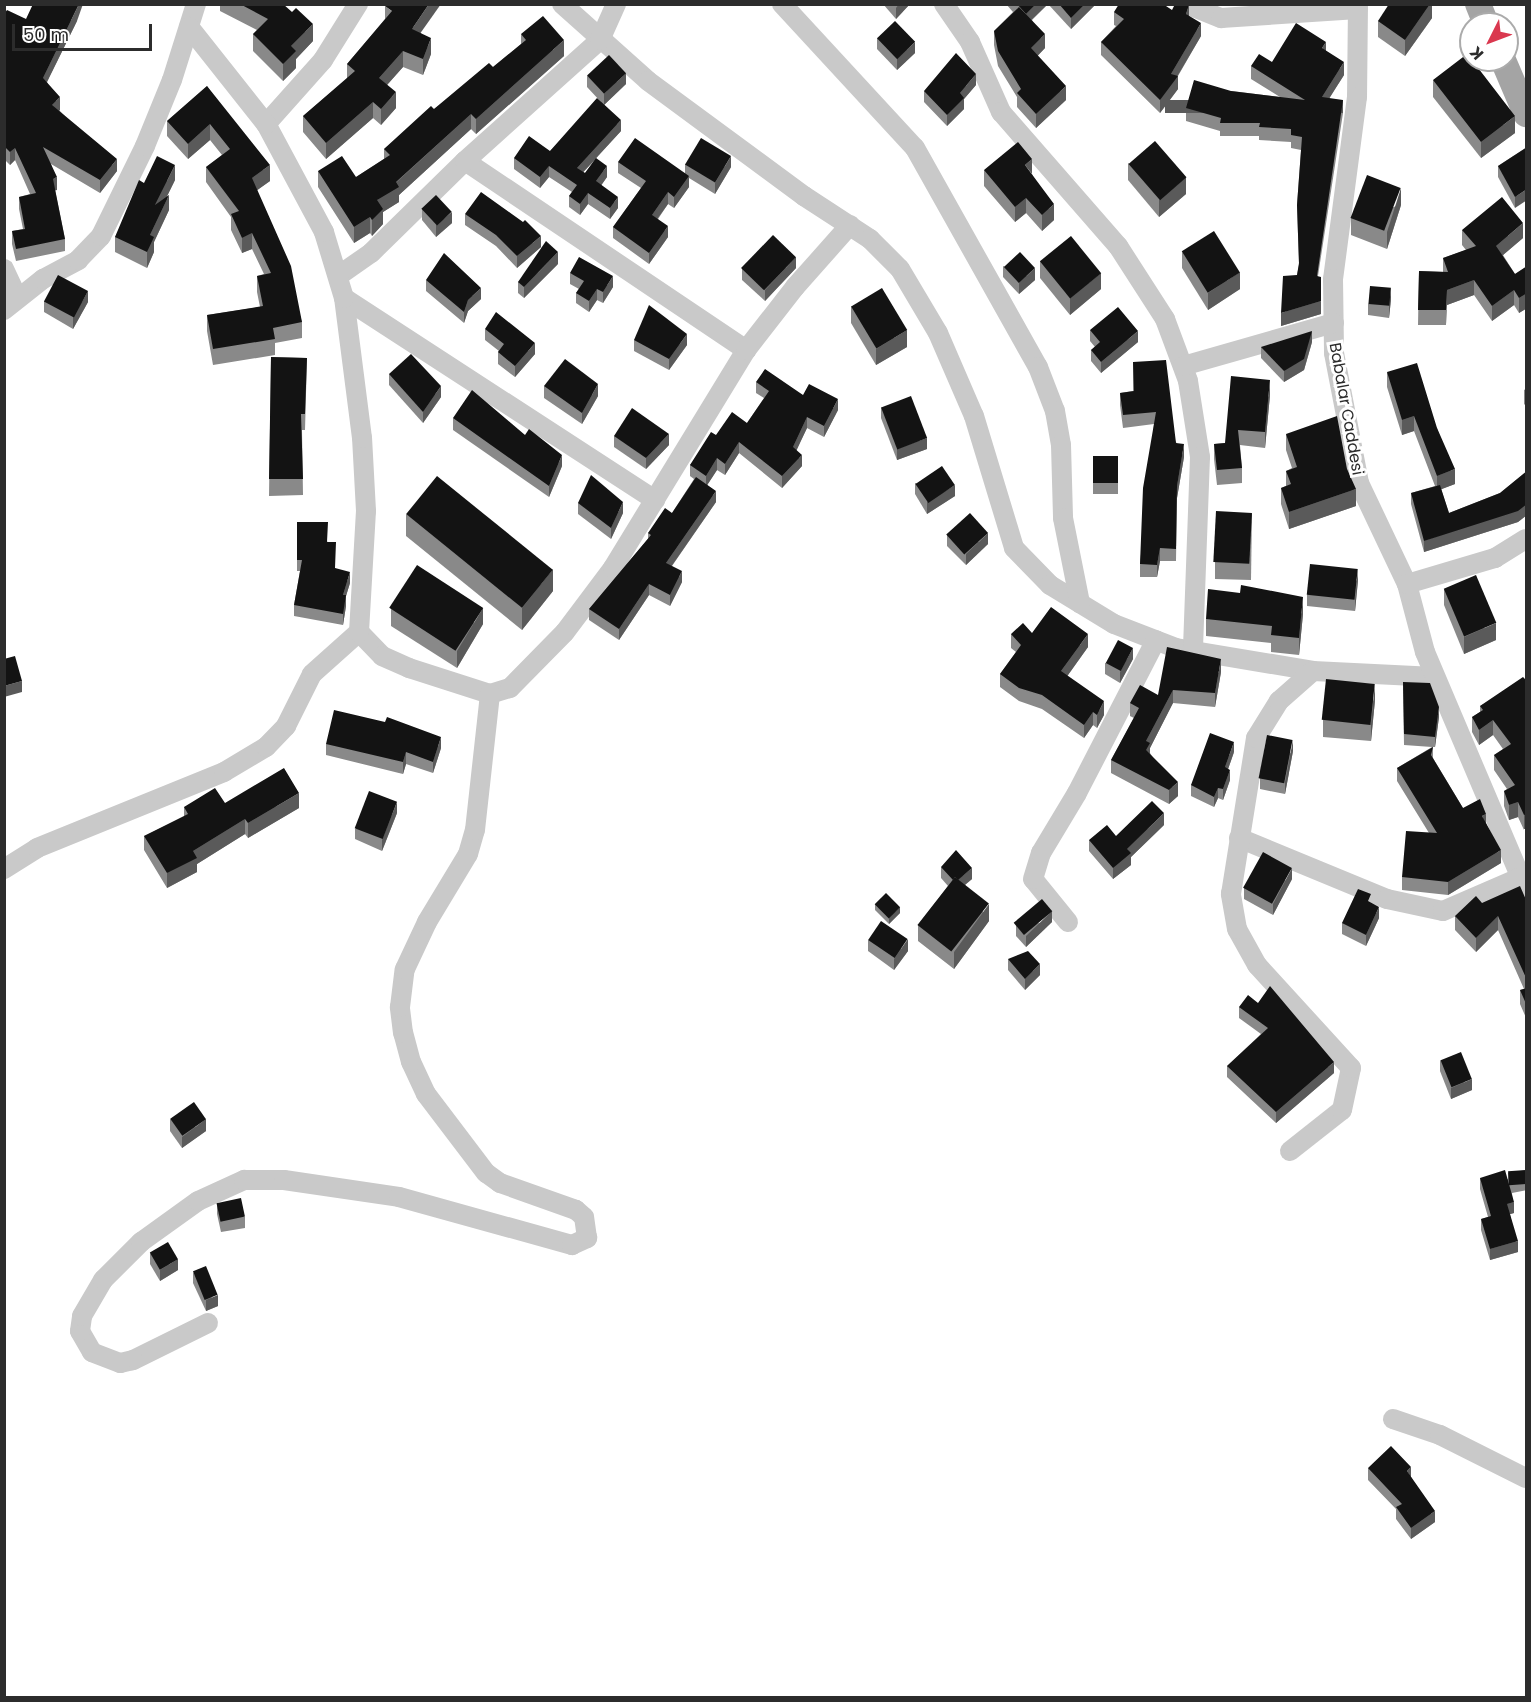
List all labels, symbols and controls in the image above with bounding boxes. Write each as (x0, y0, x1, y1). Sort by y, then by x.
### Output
scale bar (15, 12, 154, 50)
north arrow (1459, 12, 1519, 72)
text: 50 m (23, 22, 69, 47)
text: K (1464, 41, 1489, 65)
street label: Babalar Caddesi (1325, 341, 1367, 477)

